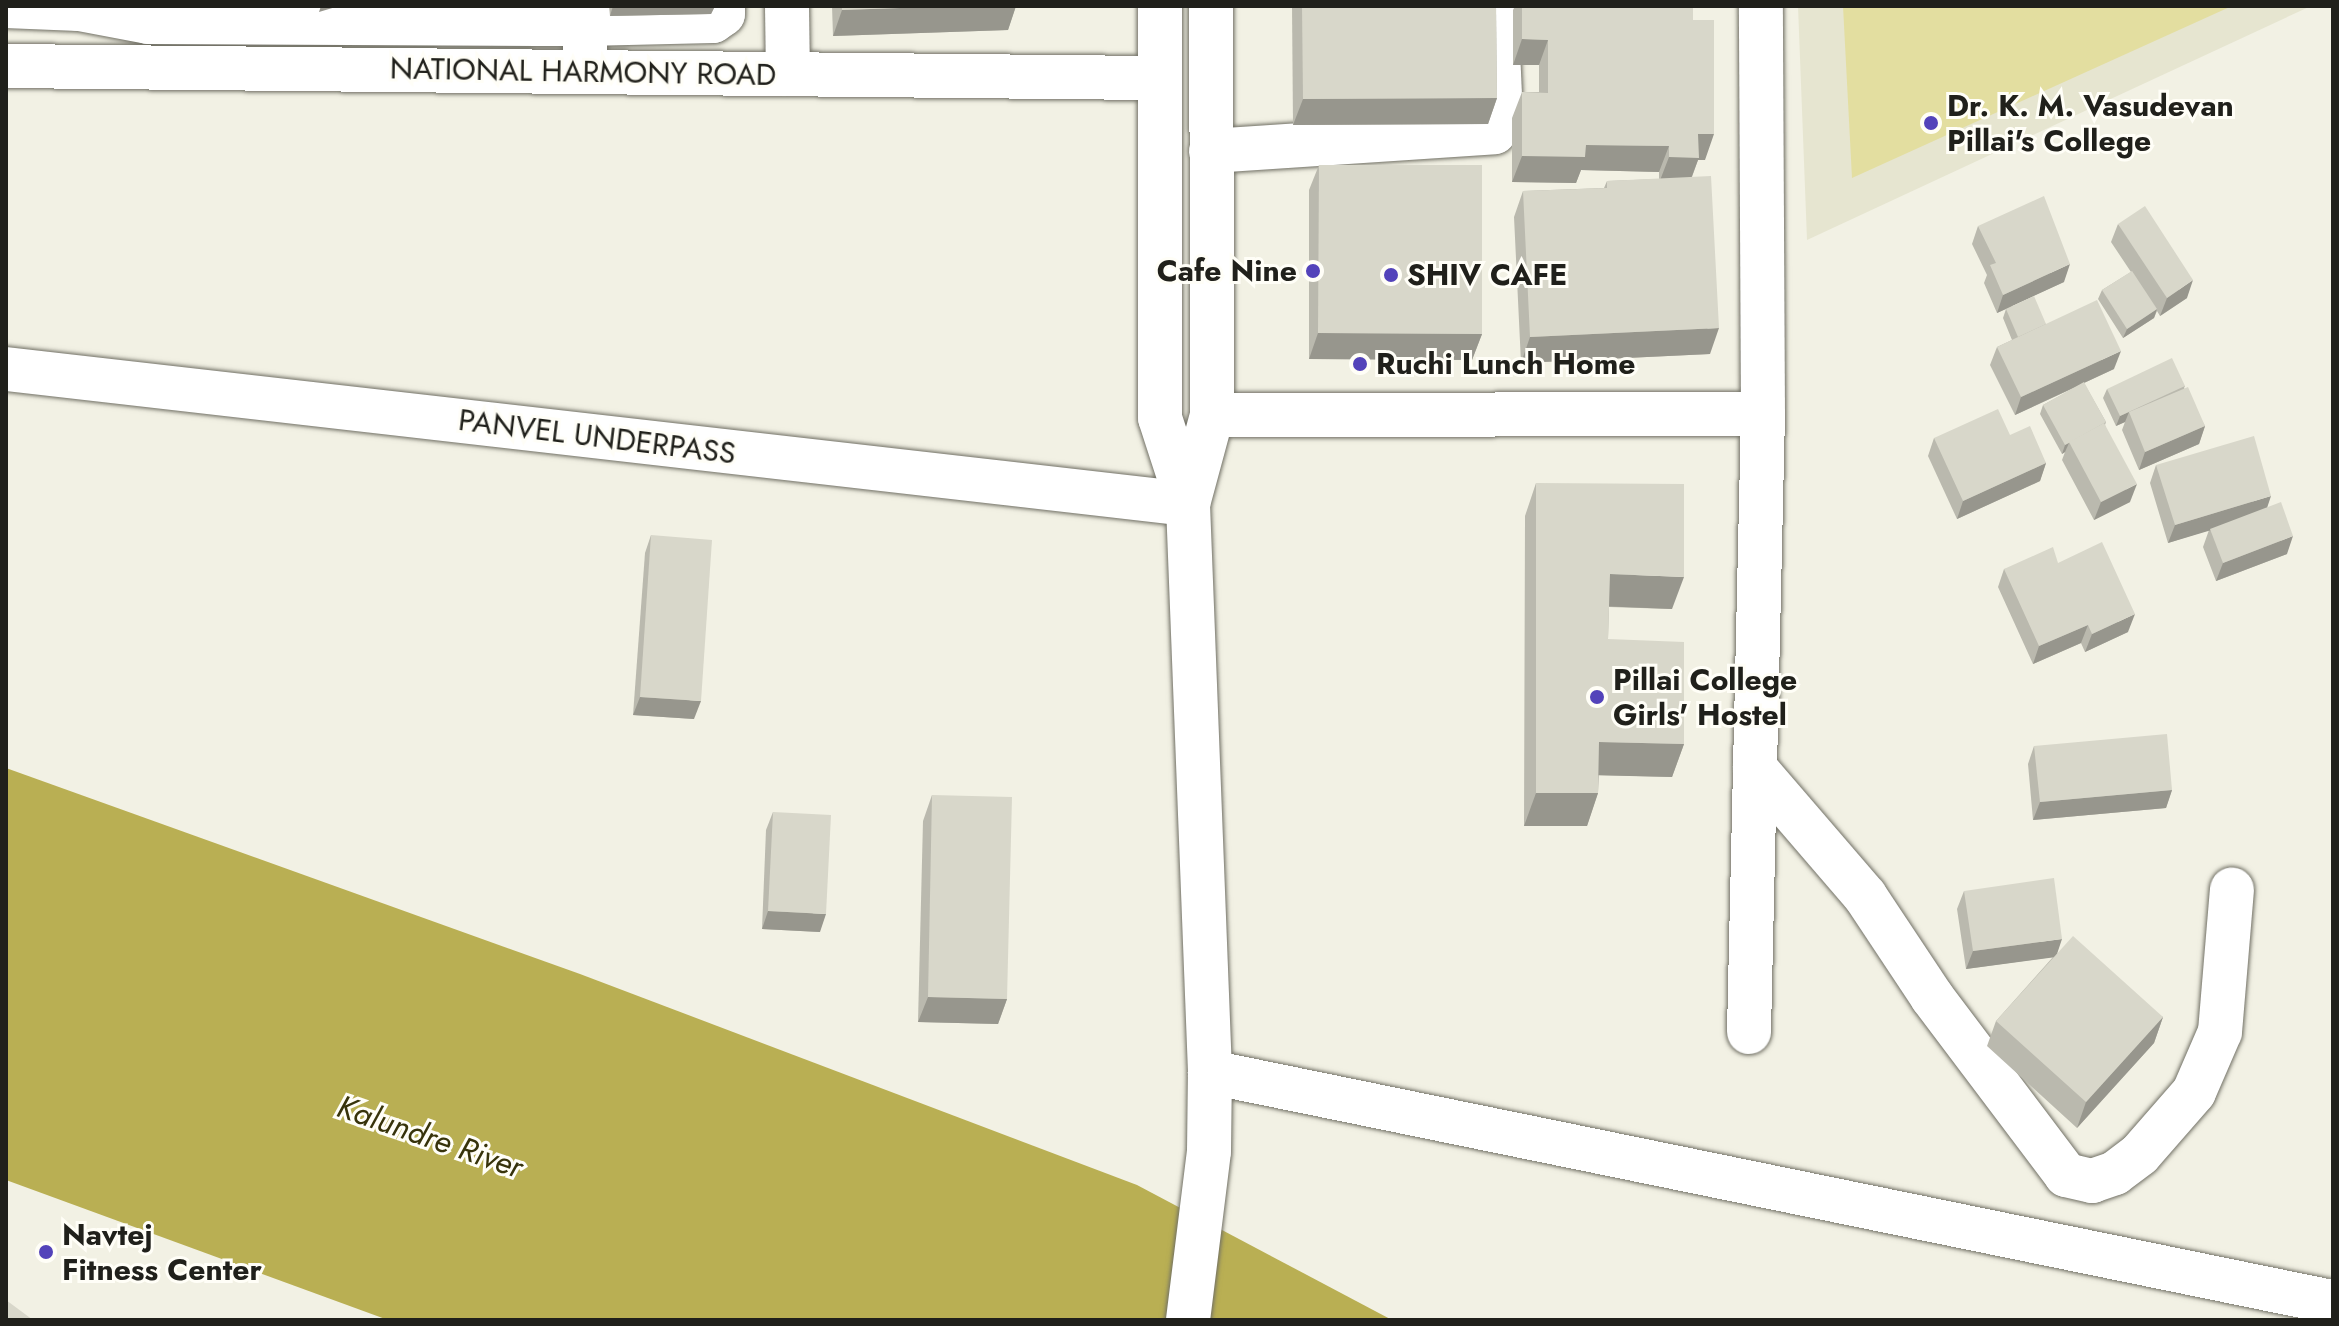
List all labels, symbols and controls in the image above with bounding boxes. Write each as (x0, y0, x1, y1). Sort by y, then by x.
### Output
street label: NATIONAL HARMONY ROAD (390, 51, 776, 93)
place label: Dr. K. M. Vasudevan Pillai's College (1947, 88, 2234, 158)
marker: Dr. K. M. Vasudevan Pillai's College (1922, 114, 1940, 132)
place label: Cafe Nine (1157, 253, 1297, 289)
place label: SHIV CAFE (1407, 257, 1567, 293)
marker: Cafe Nine (1304, 262, 1322, 280)
marker: SHIV CAFE (1382, 266, 1400, 284)
place label: Ruchi Lunch Home (1376, 346, 1636, 382)
marker: Ruchi Lunch Home (1351, 355, 1369, 373)
street label: PANVEL UNDERPASS (456, 402, 738, 472)
place label: Pillai College Girls' Hostel (1613, 662, 1797, 732)
marker: Pillai College Girls' Hostel (1588, 688, 1606, 706)
water label: Kalundre River (332, 1087, 528, 1187)
place label: Navtej Fitness Center (62, 1217, 262, 1288)
marker: Navtej Fitness Center (37, 1243, 55, 1261)

